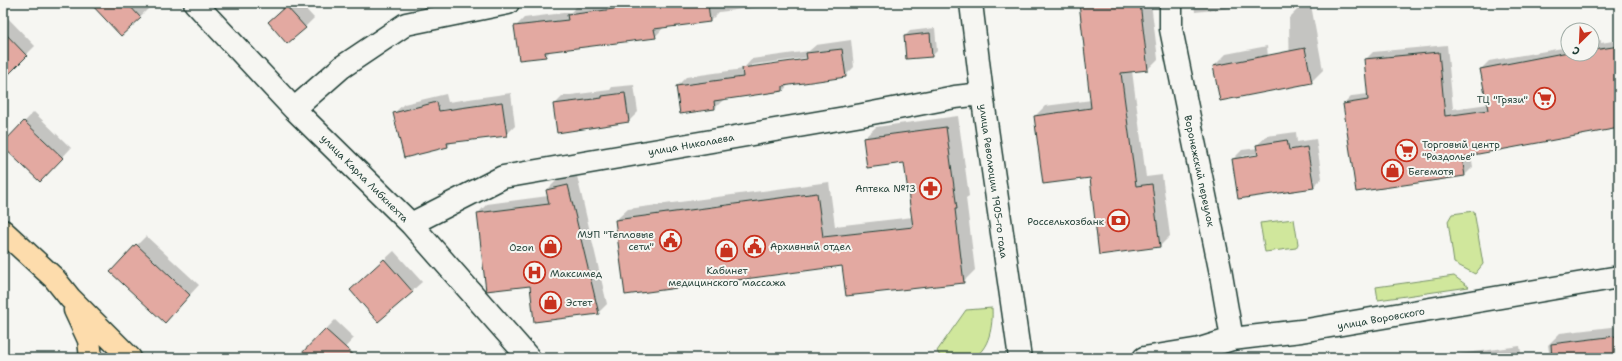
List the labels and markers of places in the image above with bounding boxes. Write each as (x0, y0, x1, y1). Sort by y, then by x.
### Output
supermarket icon: ТЦ "Грязи" (1531, 86, 1557, 112)
place label: ТЦ "Грязи" (1477, 93, 1528, 106)
supermarket icon: Торговый центр "Раздолье" (1393, 137, 1419, 163)
place label: Торговый центр "Раздолье" (1422, 138, 1500, 163)
shop icon: Бегемотя (1379, 158, 1405, 184)
place label: Бегемотя (1408, 165, 1454, 178)
pharmacy icon: Аптека №13 (918, 175, 944, 201)
place label: Аптека №13 (855, 182, 916, 195)
bank icon: Россельхозбанк (1106, 208, 1132, 234)
place label: Россельхозбанк (1027, 215, 1105, 228)
public building icon: МУП "Тепловые сети" (657, 227, 683, 253)
place label: МУП "Тепловые сети" (577, 228, 654, 253)
public building icon: Архивный отдел (742, 233, 768, 259)
shop icon: Ozon (537, 234, 563, 260)
shop icon: Кабинет медицинского массажа (714, 237, 740, 263)
place label: Архивный отдел (770, 240, 851, 253)
place label: Ozon (509, 241, 534, 254)
hospital icon: Максимед (521, 260, 547, 286)
place label: Кабинет медицинского массажа (668, 264, 787, 289)
place label: Максимед (550, 267, 603, 280)
shop icon: Эстет (538, 289, 564, 315)
place label: Эстет (566, 296, 593, 309)

